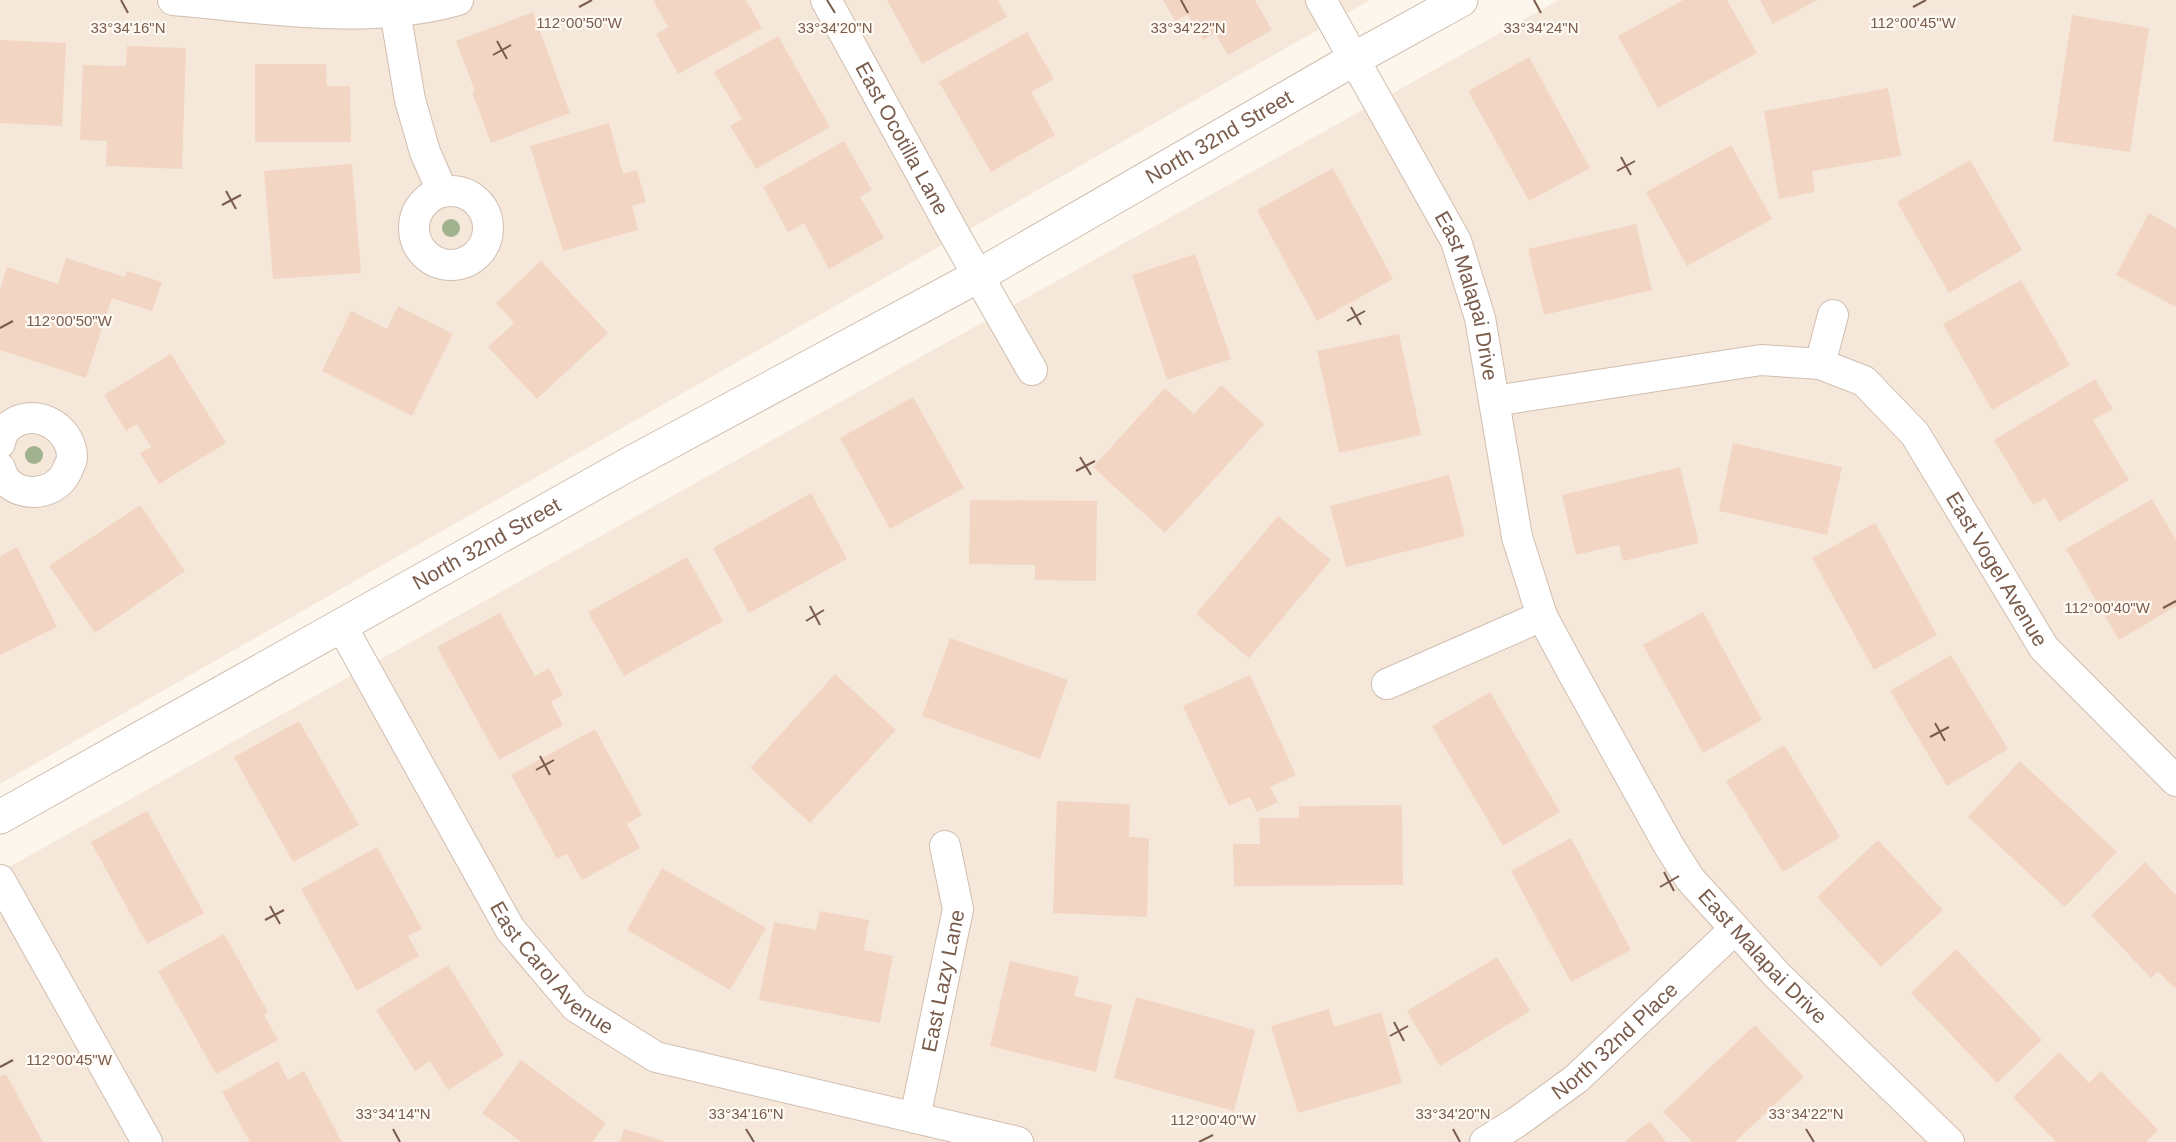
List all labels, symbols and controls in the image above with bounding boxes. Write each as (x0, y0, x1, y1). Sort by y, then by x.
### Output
text: 112°00'50"W (536, 14, 623, 31)
text: 112°00'45"W (1870, 14, 1957, 31)
text: 33°34'16"N (90, 19, 166, 36)
text: 33°34'20"N (797, 19, 873, 36)
text: 33°34'22"N (1150, 19, 1226, 36)
text: 33°34'24"N (1503, 19, 1579, 36)
street label: East Ocotilla Lane (851, 58, 953, 219)
street label: North 32nd Street (1141, 85, 1297, 188)
street label: East Malapai Drive (1431, 207, 1502, 382)
text: 112°00'50"W (26, 312, 113, 329)
street label: East Vogel Avenue (1942, 488, 2052, 650)
street label: North 32nd Street (408, 493, 564, 594)
text: 112°00'40"W (2064, 599, 2151, 616)
street label: East Malapai Drive (1694, 884, 1832, 1028)
street label: East Carol Avenue (486, 897, 618, 1039)
street label: East Lazy Lane (917, 908, 969, 1054)
street label: North 32nd Place (1547, 977, 1682, 1104)
text: 112°00'45"W (26, 1051, 113, 1068)
text: 33°34'14"N (355, 1105, 431, 1122)
text: 33°34'16"N (708, 1105, 784, 1122)
text: 33°34'20"N (1415, 1105, 1491, 1122)
text: 33°34'22"N (1768, 1105, 1844, 1122)
text: 112°00'40"W (1170, 1111, 1257, 1128)

